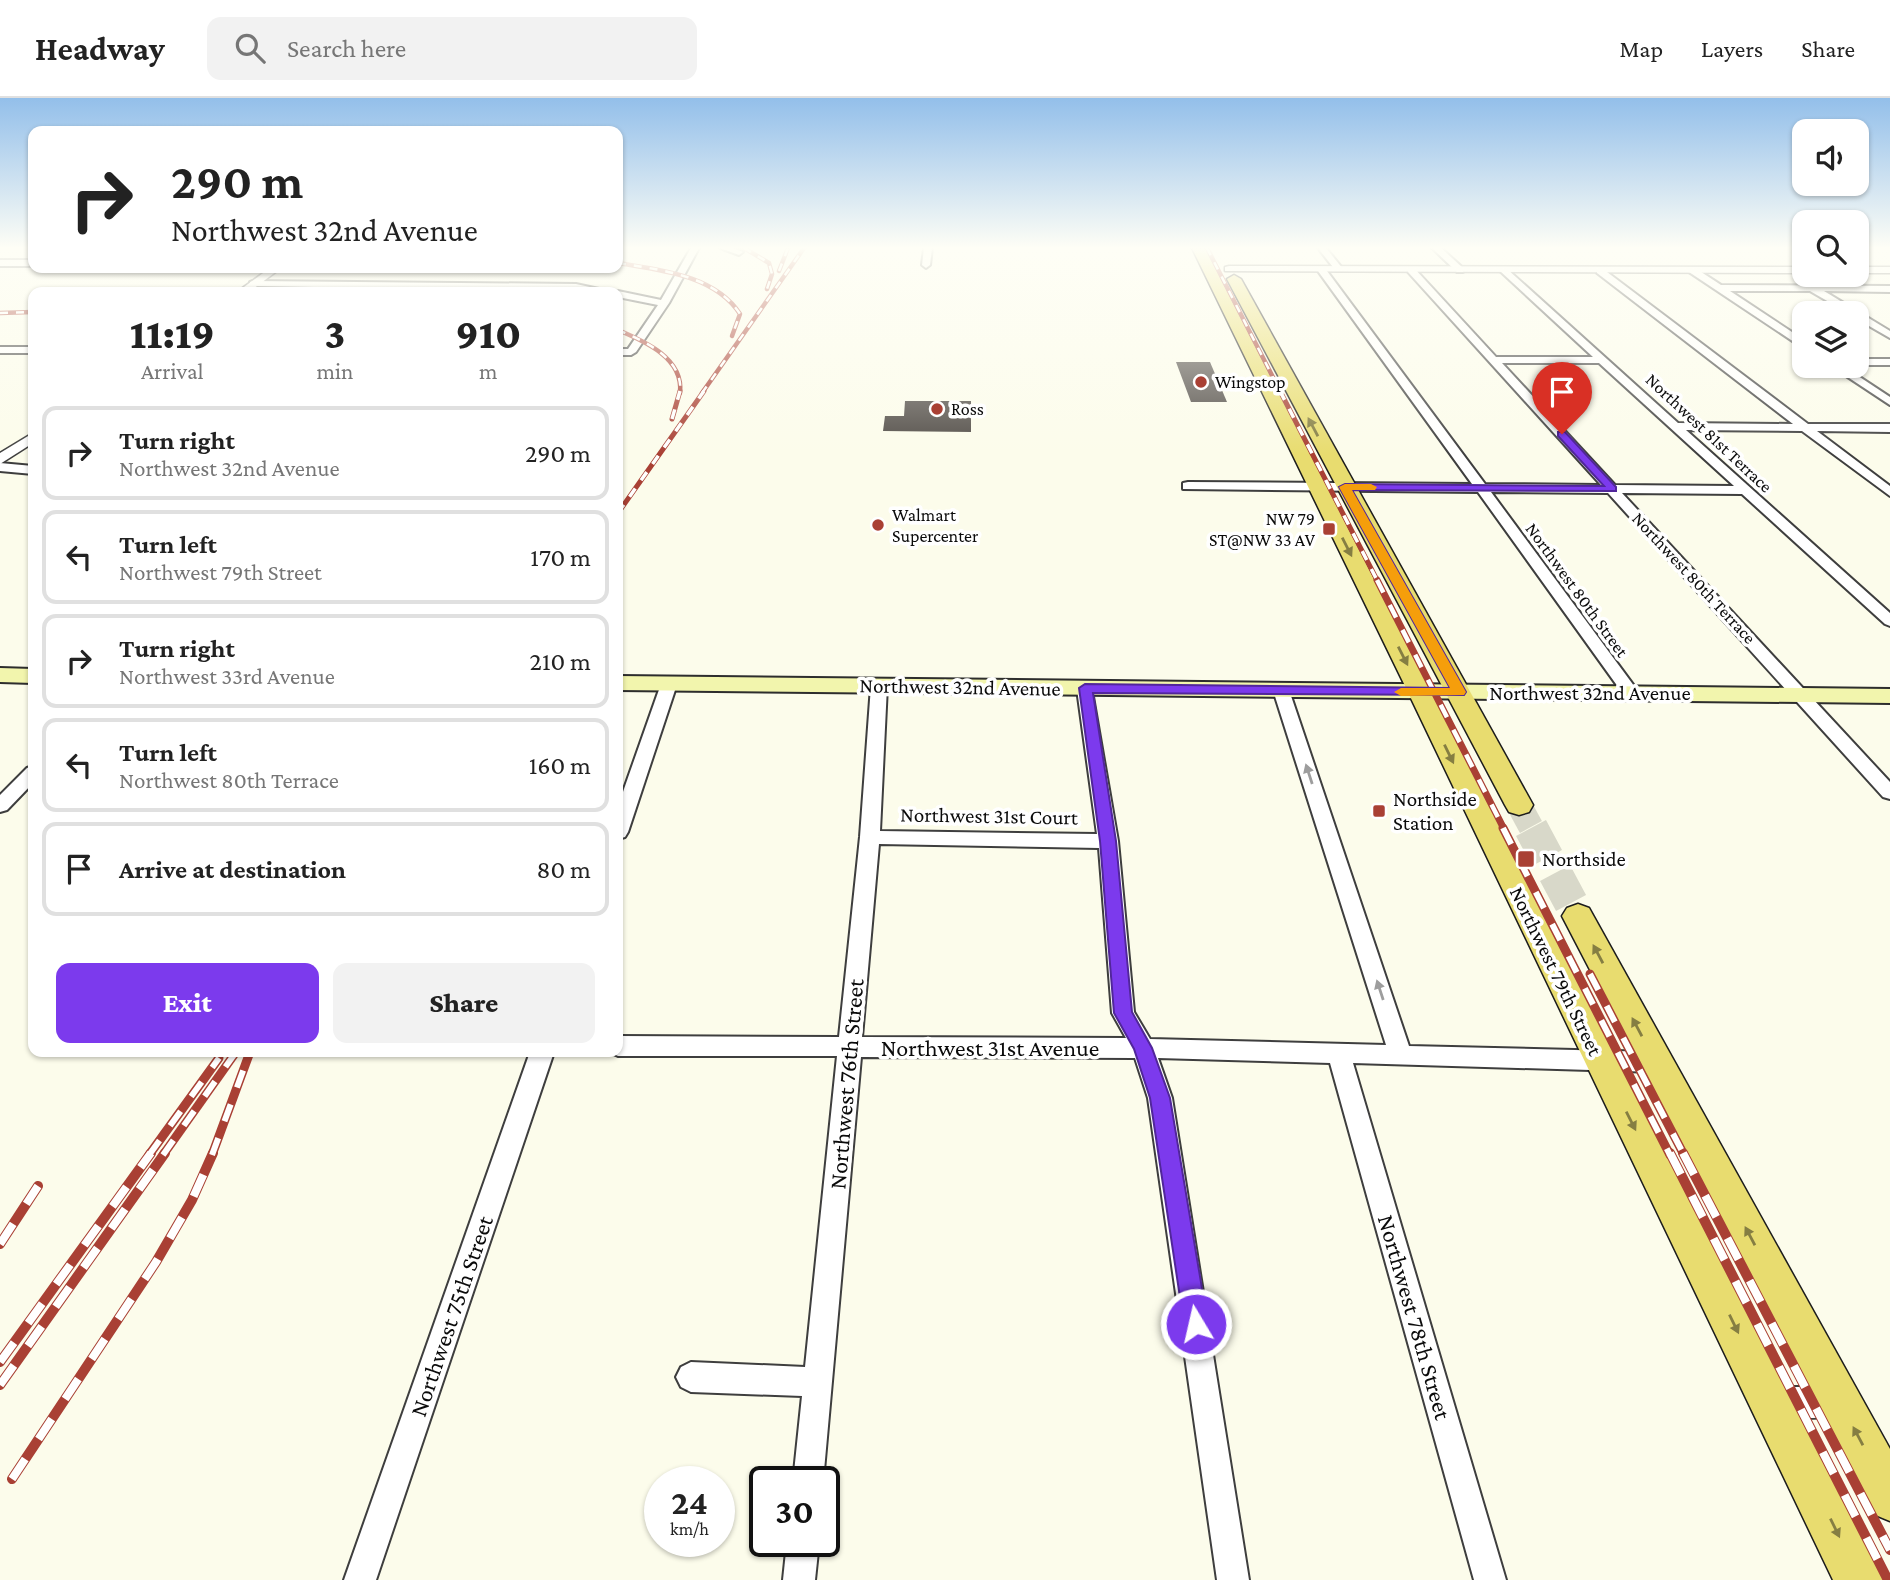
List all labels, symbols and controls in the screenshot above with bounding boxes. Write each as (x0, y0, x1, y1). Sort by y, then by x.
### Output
search box (207, 17, 697, 80)
icon: search (231, 29, 269, 67)
text: Headway (35, 30, 165, 67)
text: Search here (287, 34, 406, 63)
text: Map (1619, 35, 1663, 62)
text: Layers (1701, 35, 1763, 62)
text: Share (1801, 35, 1855, 62)
map controls (1792, 119, 1869, 378)
button: sound (1792, 119, 1869, 196)
icon: right (56, 154, 147, 245)
text: 290 m (171, 154, 303, 209)
button: search (1792, 210, 1869, 287)
text: Northwest 32nd Avenue (171, 212, 478, 248)
button: layers (1792, 301, 1869, 378)
text: 11:19 (130, 310, 215, 357)
text: 3 (325, 310, 345, 357)
text: 910 (455, 310, 521, 357)
text: Arrival (141, 358, 204, 384)
text: min (317, 358, 353, 384)
text: m (479, 358, 497, 384)
pin (1532, 362, 1592, 434)
street label: Northwest 81st Terrace (1642, 369, 1776, 497)
place label: Wingstop (1215, 372, 1286, 392)
icon: arrive (1543, 373, 1581, 411)
marker: Wingstop (1193, 374, 1209, 390)
place label: Ross (951, 399, 984, 419)
marker: Ross (929, 401, 945, 417)
one-way arrow (1307, 417, 1318, 437)
text: Turn right (119, 426, 235, 455)
icon: right (60, 434, 98, 472)
text: 290 m (525, 439, 591, 468)
text: Northwest 32nd Avenue (119, 455, 340, 481)
place label: Walmart Supercenter (892, 505, 979, 546)
street label: Northwest 80th Terrace (1628, 508, 1760, 648)
place label: NW 79 ST@NW 33 AV (1209, 509, 1316, 550)
marker: Walmart Supercenter (870, 517, 886, 533)
street label: Northwest 80th Street (1522, 519, 1633, 662)
marker: NW 79 ST@NW 33 AV (1321, 521, 1337, 537)
text: Turn left (119, 530, 217, 559)
one-way arrow (1342, 537, 1353, 557)
icon: left (60, 538, 98, 576)
text: 170 m (530, 543, 591, 572)
text: Northwest 79th Street (119, 559, 322, 585)
text: Turn right (119, 634, 235, 663)
icon: right (60, 642, 98, 680)
one-way arrow (1398, 646, 1409, 666)
text: 210 m (530, 647, 591, 676)
text: Northwest 33rd Avenue (119, 663, 335, 689)
street label: Northwest 32nd Avenue (859, 673, 1061, 701)
street label: Northwest 32nd Avenue (1489, 681, 1691, 705)
text: Turn left (119, 738, 217, 767)
one-way arrow (1444, 744, 1455, 764)
icon: left (60, 746, 98, 784)
text: 160 m (529, 751, 591, 780)
one-way arrow (1303, 763, 1314, 784)
text: Northwest 80th Terrace (119, 767, 339, 793)
place label: Northside Station (1393, 787, 1477, 835)
street label: Northwest 31st Court (900, 802, 1079, 830)
marker: Northside Station (1371, 803, 1387, 819)
place label: Northside (1542, 847, 1626, 871)
marker: Northside (1516, 849, 1536, 869)
icon: arrive (60, 850, 98, 888)
text: Arrive at destination (119, 855, 346, 884)
text: 80 m (537, 855, 591, 884)
street label: Northwest 79th Street (1505, 883, 1608, 1060)
one-way arrow (1593, 943, 1605, 963)
button: Exit (56, 963, 319, 1043)
button: Share (333, 963, 595, 1043)
street label: Northwest 76th Street (823, 977, 869, 1190)
one-way arrow (1374, 979, 1384, 1000)
one-way arrow (1632, 1016, 1644, 1036)
street label: Northwest 31st Avenue (881, 1034, 1099, 1061)
one-way arrow (1626, 1111, 1637, 1131)
street label: Northwest 75th Street (404, 1211, 498, 1420)
street label: Northwest 78th Street (1373, 1211, 1457, 1424)
one-way arrow (1744, 1226, 1756, 1246)
position arrow (1159, 1287, 1233, 1361)
one-way arrow (1729, 1314, 1740, 1334)
one-way arrow (1852, 1427, 1864, 1446)
speed limit sign: 30 (749, 1466, 840, 1557)
text: 24 (671, 1483, 708, 1522)
one-way arrow (1829, 1518, 1840, 1538)
text: km/h (670, 1519, 709, 1539)

